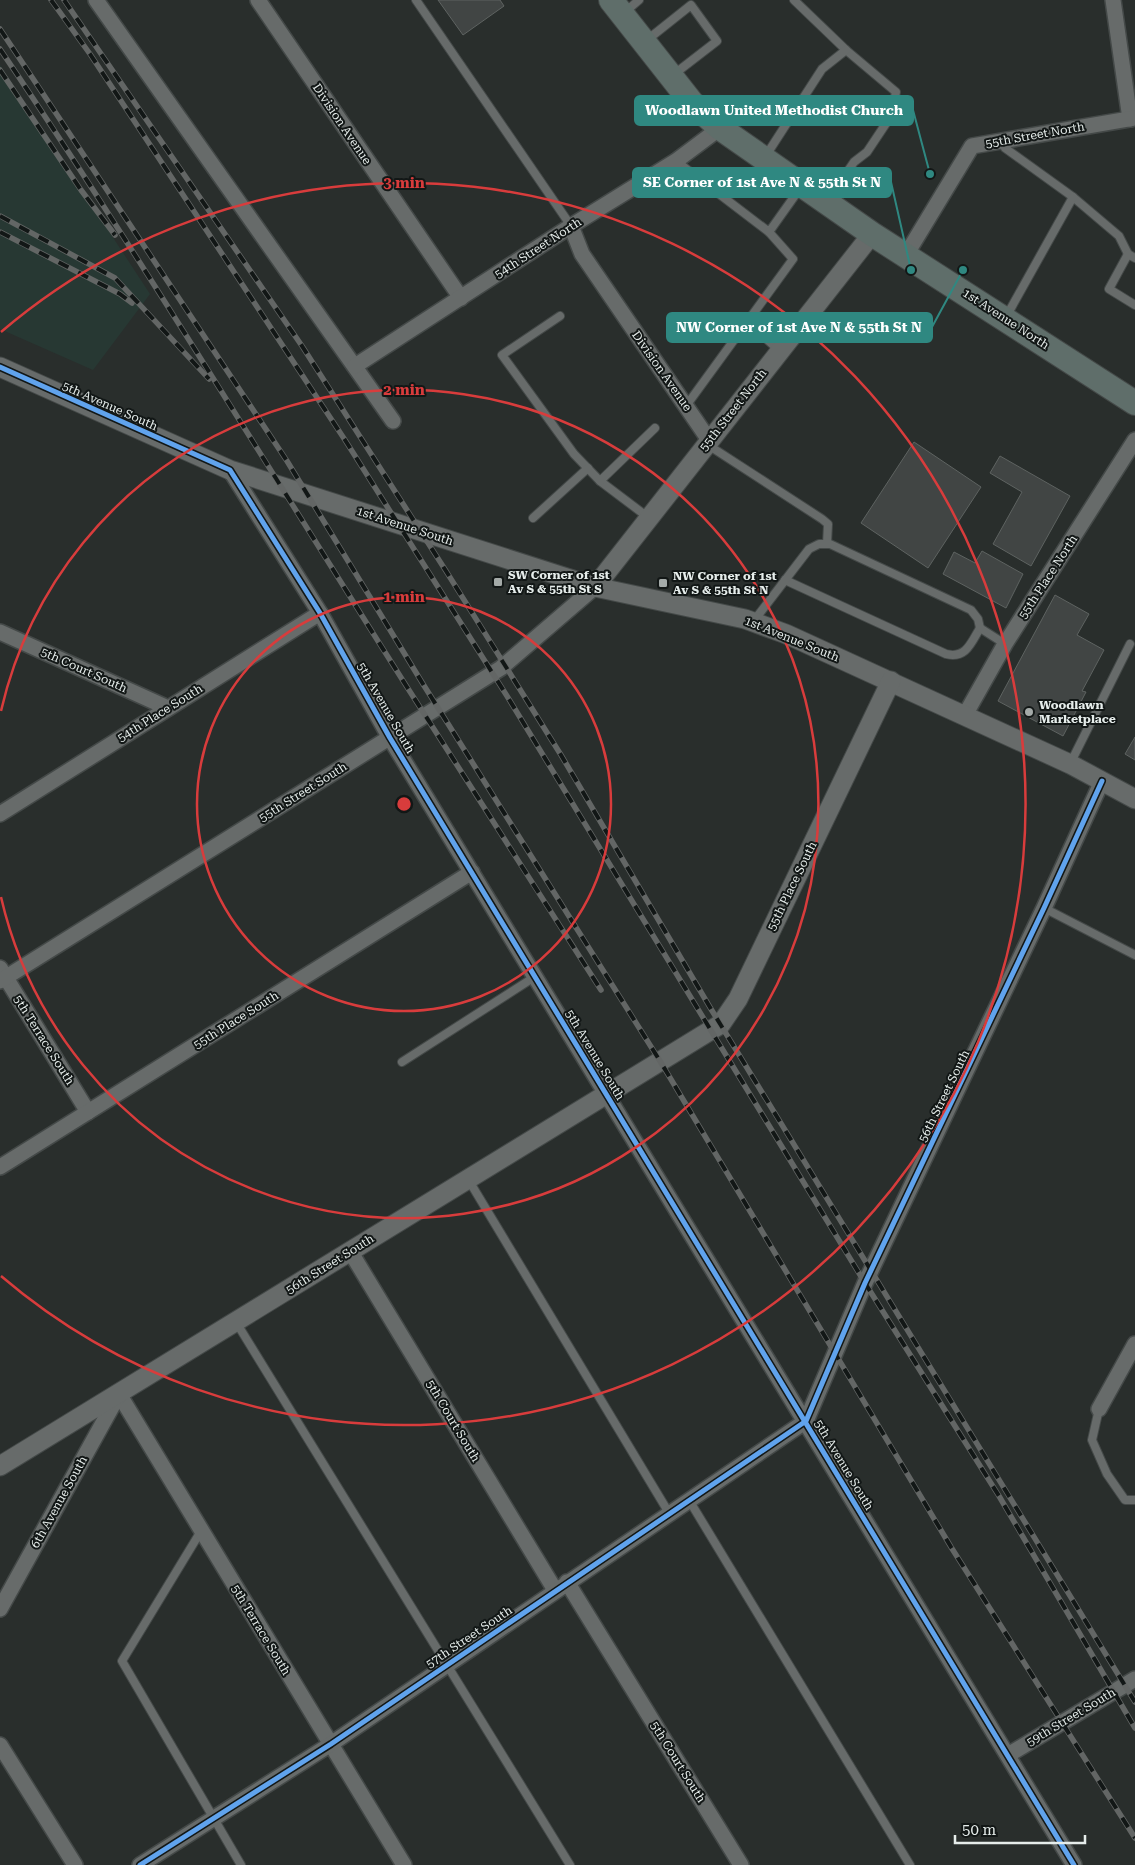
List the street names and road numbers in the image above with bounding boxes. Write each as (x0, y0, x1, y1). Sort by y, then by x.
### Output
street label: Division Avenue (310, 81, 374, 167)
street label: 55th Street North (984, 119, 1086, 151)
street label: 54th Street North (492, 215, 584, 281)
street label: 1st Avenue North (960, 286, 1052, 352)
street label: Division Avenue (629, 328, 695, 414)
street label: 55th Street North (697, 366, 770, 454)
street label: 5th Avenue South (60, 379, 160, 433)
street label: 1st Avenue South (355, 504, 455, 548)
street label: 55th Place North (1016, 532, 1080, 621)
street label: 1st Avenue South (743, 614, 842, 664)
street label: 5th Court South (39, 645, 129, 695)
street label: 5th Avenue South (354, 660, 418, 756)
street label: 54th Place South (115, 681, 205, 745)
street label: 55th Street South (257, 759, 350, 825)
street label: 55th Place South (764, 839, 820, 933)
street label: 55th Place South (191, 988, 281, 1052)
street label: 5th Terrace South (11, 993, 77, 1088)
street label: 5th Avenue South (563, 1007, 628, 1103)
street label: 56th Street South (916, 1047, 973, 1144)
street label: 56th Street South (284, 1231, 377, 1297)
street label: 5th Court South (423, 1378, 483, 1465)
street label: 5th Avenue South (812, 1417, 877, 1513)
street label: 6th Avenue South (28, 1453, 90, 1550)
street label: 5th Terrace South (228, 1582, 294, 1678)
street label: 57th Street South (423, 1603, 515, 1671)
street label: 59th Street South (1024, 1685, 1118, 1749)
street label: 5th Court South (647, 1719, 709, 1805)

